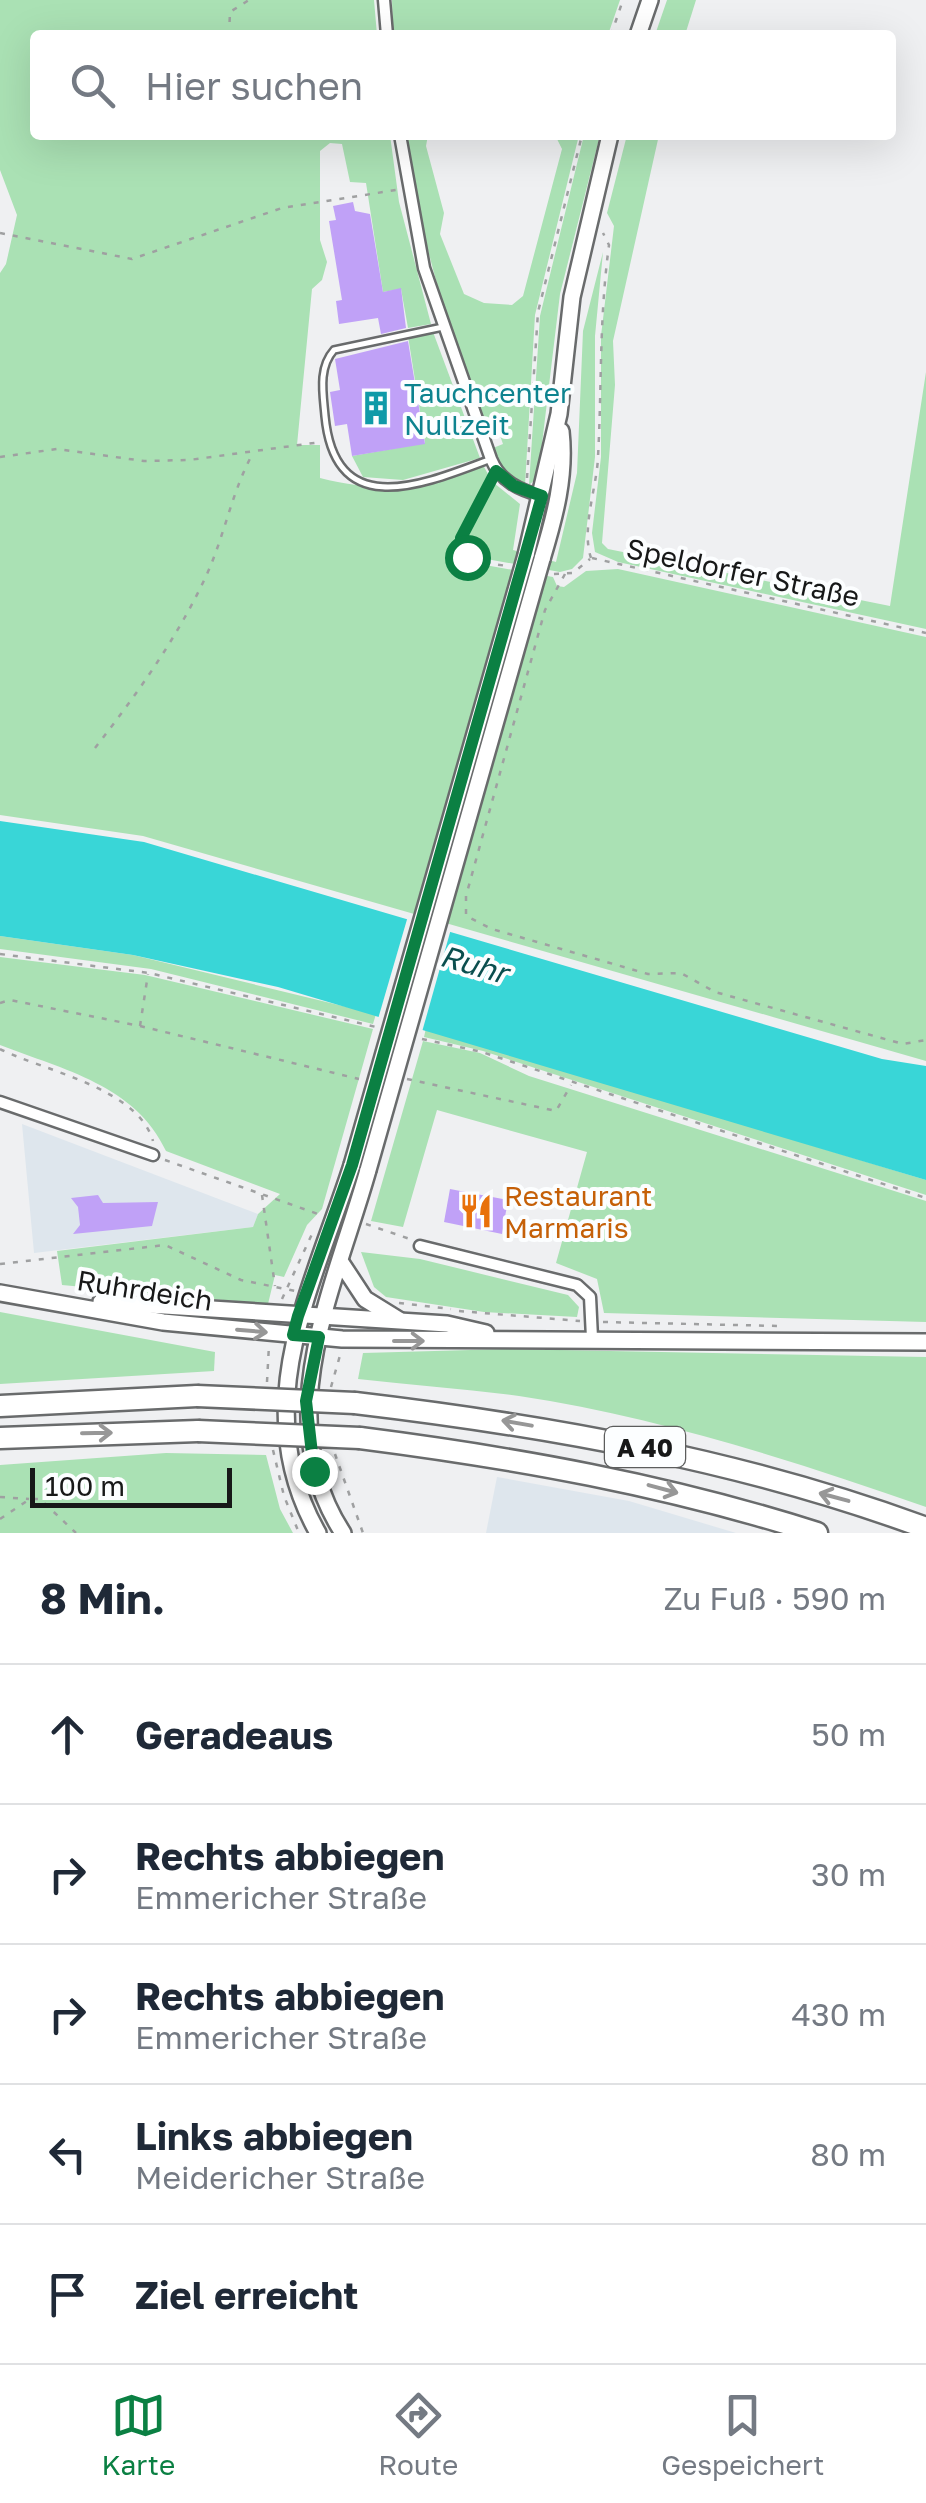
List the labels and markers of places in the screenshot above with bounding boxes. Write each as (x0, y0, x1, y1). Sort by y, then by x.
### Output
place label: Tauchcenter Nullzeit (404, 376, 571, 441)
building icon: Tauchcenter Nullzeit (357, 389, 395, 427)
place label: Restaurant Marmaris (504, 1179, 652, 1244)
restaurant icon: Restaurant Marmaris (457, 1192, 495, 1230)

